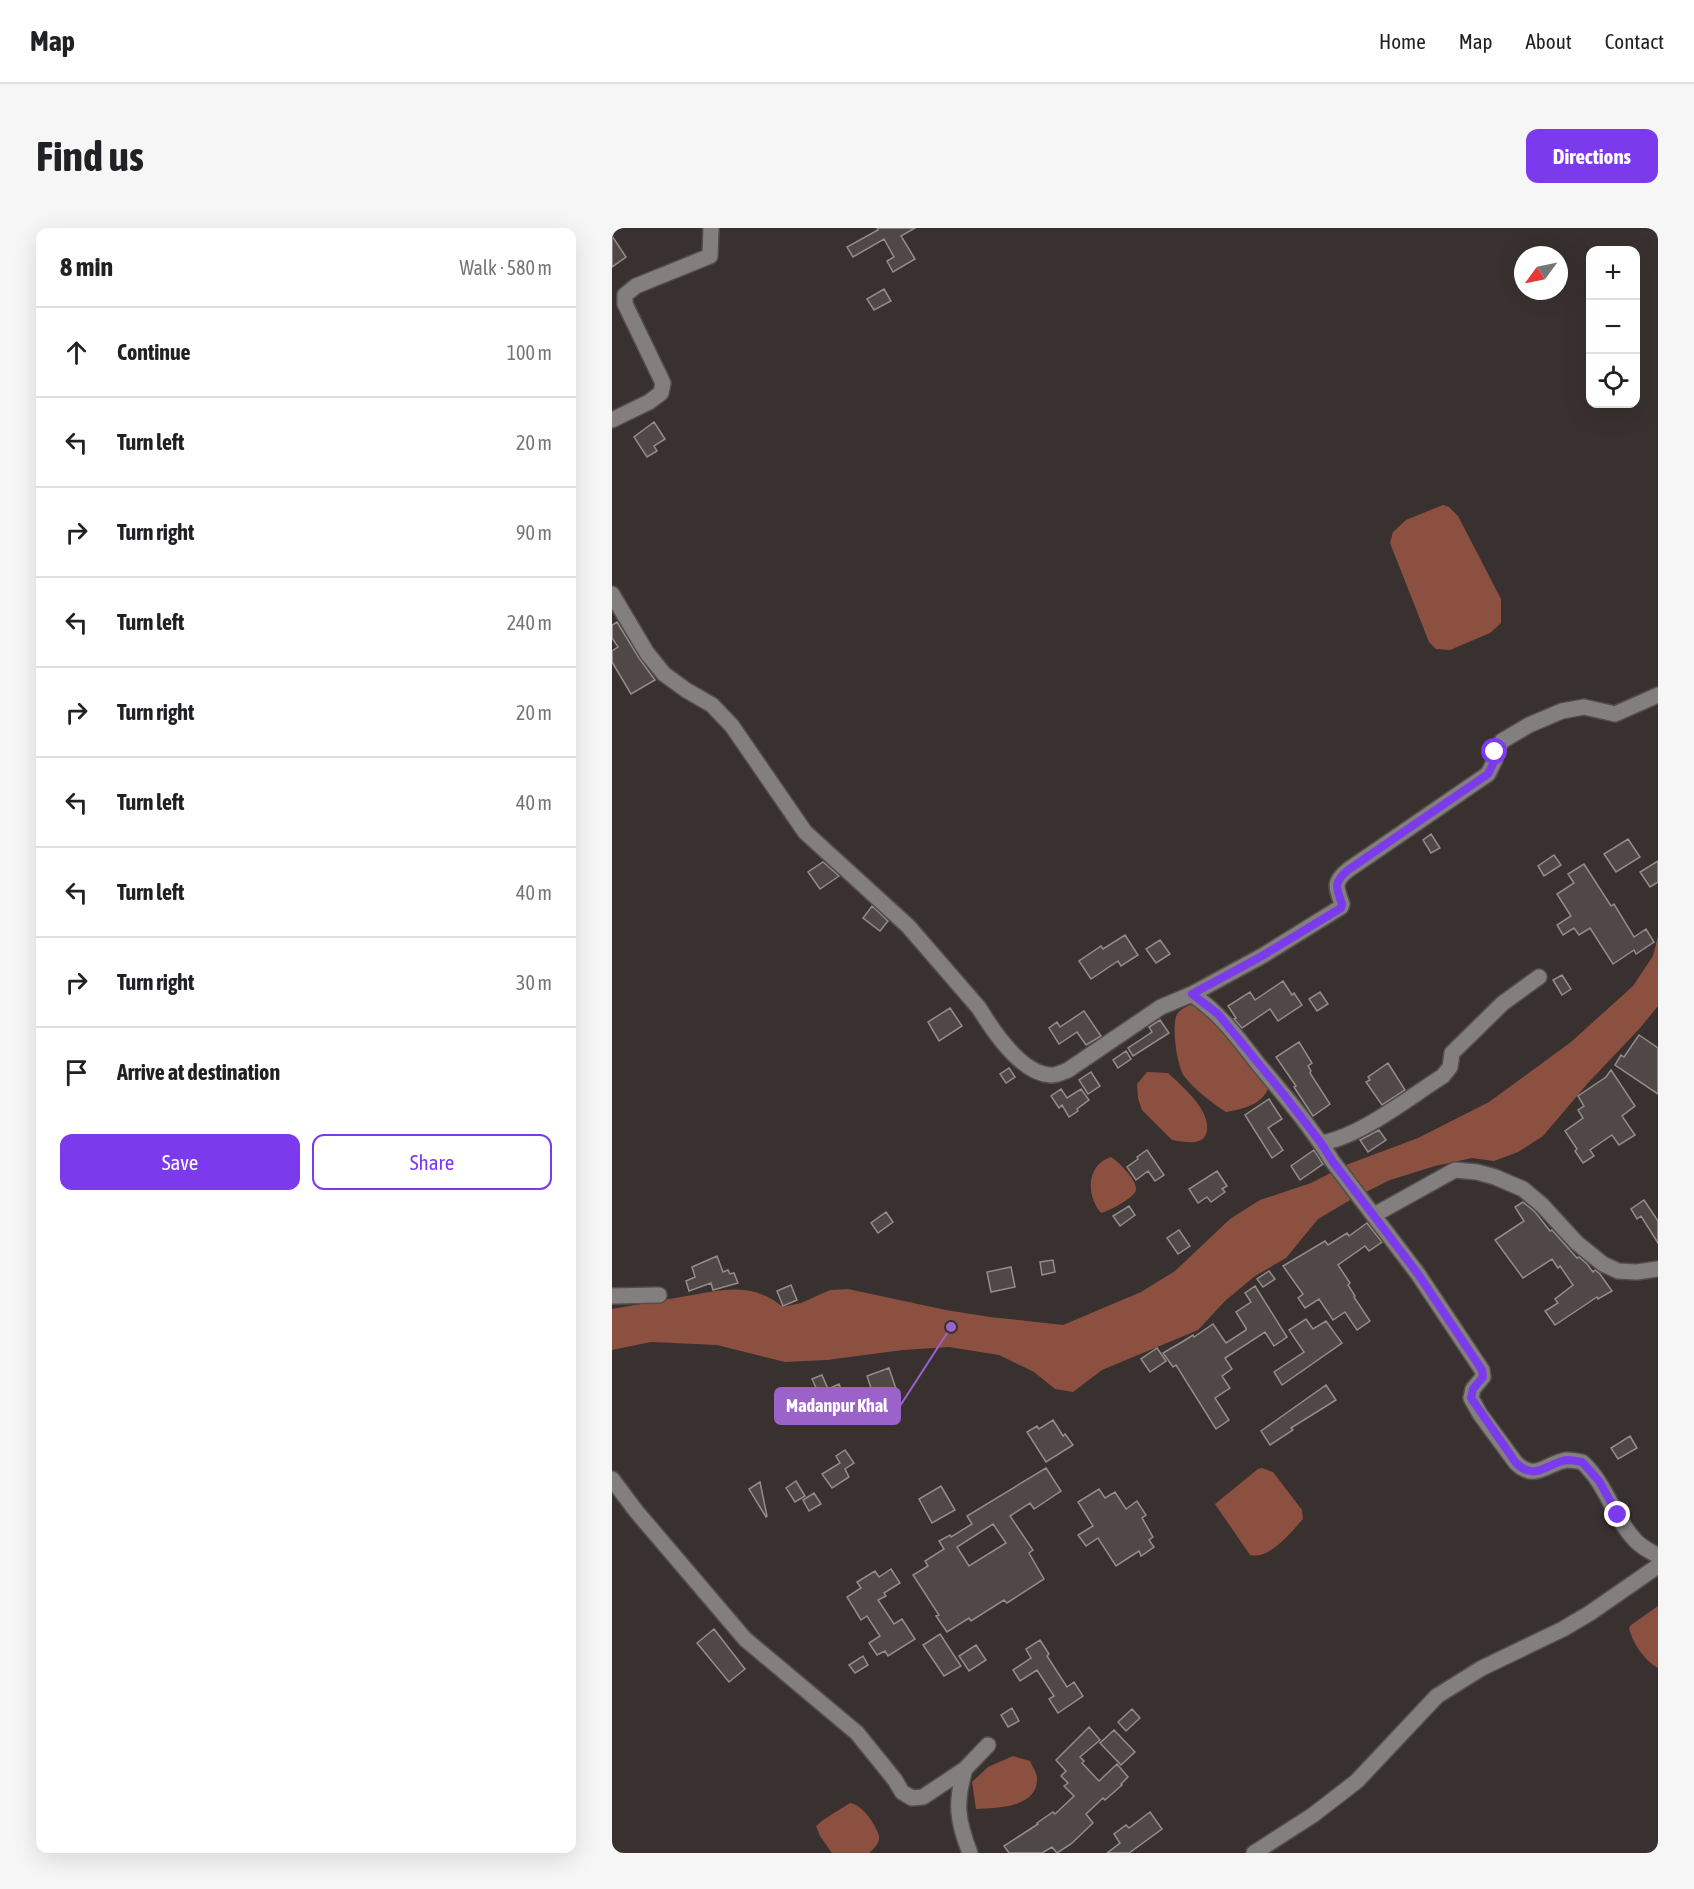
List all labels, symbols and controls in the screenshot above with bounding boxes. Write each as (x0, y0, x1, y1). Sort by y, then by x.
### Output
text: Map (30, 25, 75, 57)
text: Home (1379, 29, 1426, 53)
text: Map (1459, 29, 1493, 53)
text: About (1526, 29, 1572, 53)
text: Contact (1605, 29, 1664, 53)
button: Directions (1526, 129, 1658, 183)
text: Find us (36, 132, 144, 180)
north arrow (1514, 246, 1568, 300)
map controls (1586, 246, 1640, 408)
button: + (1586, 246, 1640, 300)
text: 8 min (60, 252, 113, 282)
text: Walk · 580 m (460, 256, 552, 279)
button: − (1586, 300, 1640, 354)
icon: ahead (60, 336, 93, 369)
text: Continue (117, 339, 191, 365)
text: 100 m (507, 341, 552, 364)
button: locate (1586, 354, 1640, 408)
icon: left (60, 426, 93, 459)
text: Turn left (117, 429, 184, 455)
text: 20 m (516, 431, 552, 454)
icon: right (60, 516, 93, 549)
text: Turn right (117, 519, 194, 545)
text: 90 m (516, 521, 552, 544)
icon: left (60, 606, 93, 639)
text: Turn left (117, 609, 184, 635)
text: 240 m (507, 611, 552, 634)
icon: right (60, 696, 93, 729)
text: Turn right (117, 699, 194, 725)
text: 20 m (516, 701, 552, 724)
route start (1481, 738, 1507, 764)
icon: left (60, 786, 93, 819)
text: Turn left (117, 789, 184, 815)
text: 40 m (516, 791, 552, 814)
icon: left (60, 876, 93, 909)
text: Turn left (117, 879, 184, 905)
text: 40 m (516, 881, 552, 904)
icon: right (60, 966, 93, 999)
text: Turn right (117, 969, 194, 995)
text: 30 m (516, 971, 552, 994)
icon: arrive (60, 1056, 93, 1089)
text: Arrive at destination (117, 1059, 280, 1085)
button: Save (60, 1134, 300, 1190)
button: Share (312, 1134, 552, 1190)
callout: Madanpur Khal (775, 1388, 900, 1424)
text: Madanpur Khal (786, 1395, 888, 1416)
route end (1604, 1501, 1630, 1527)

